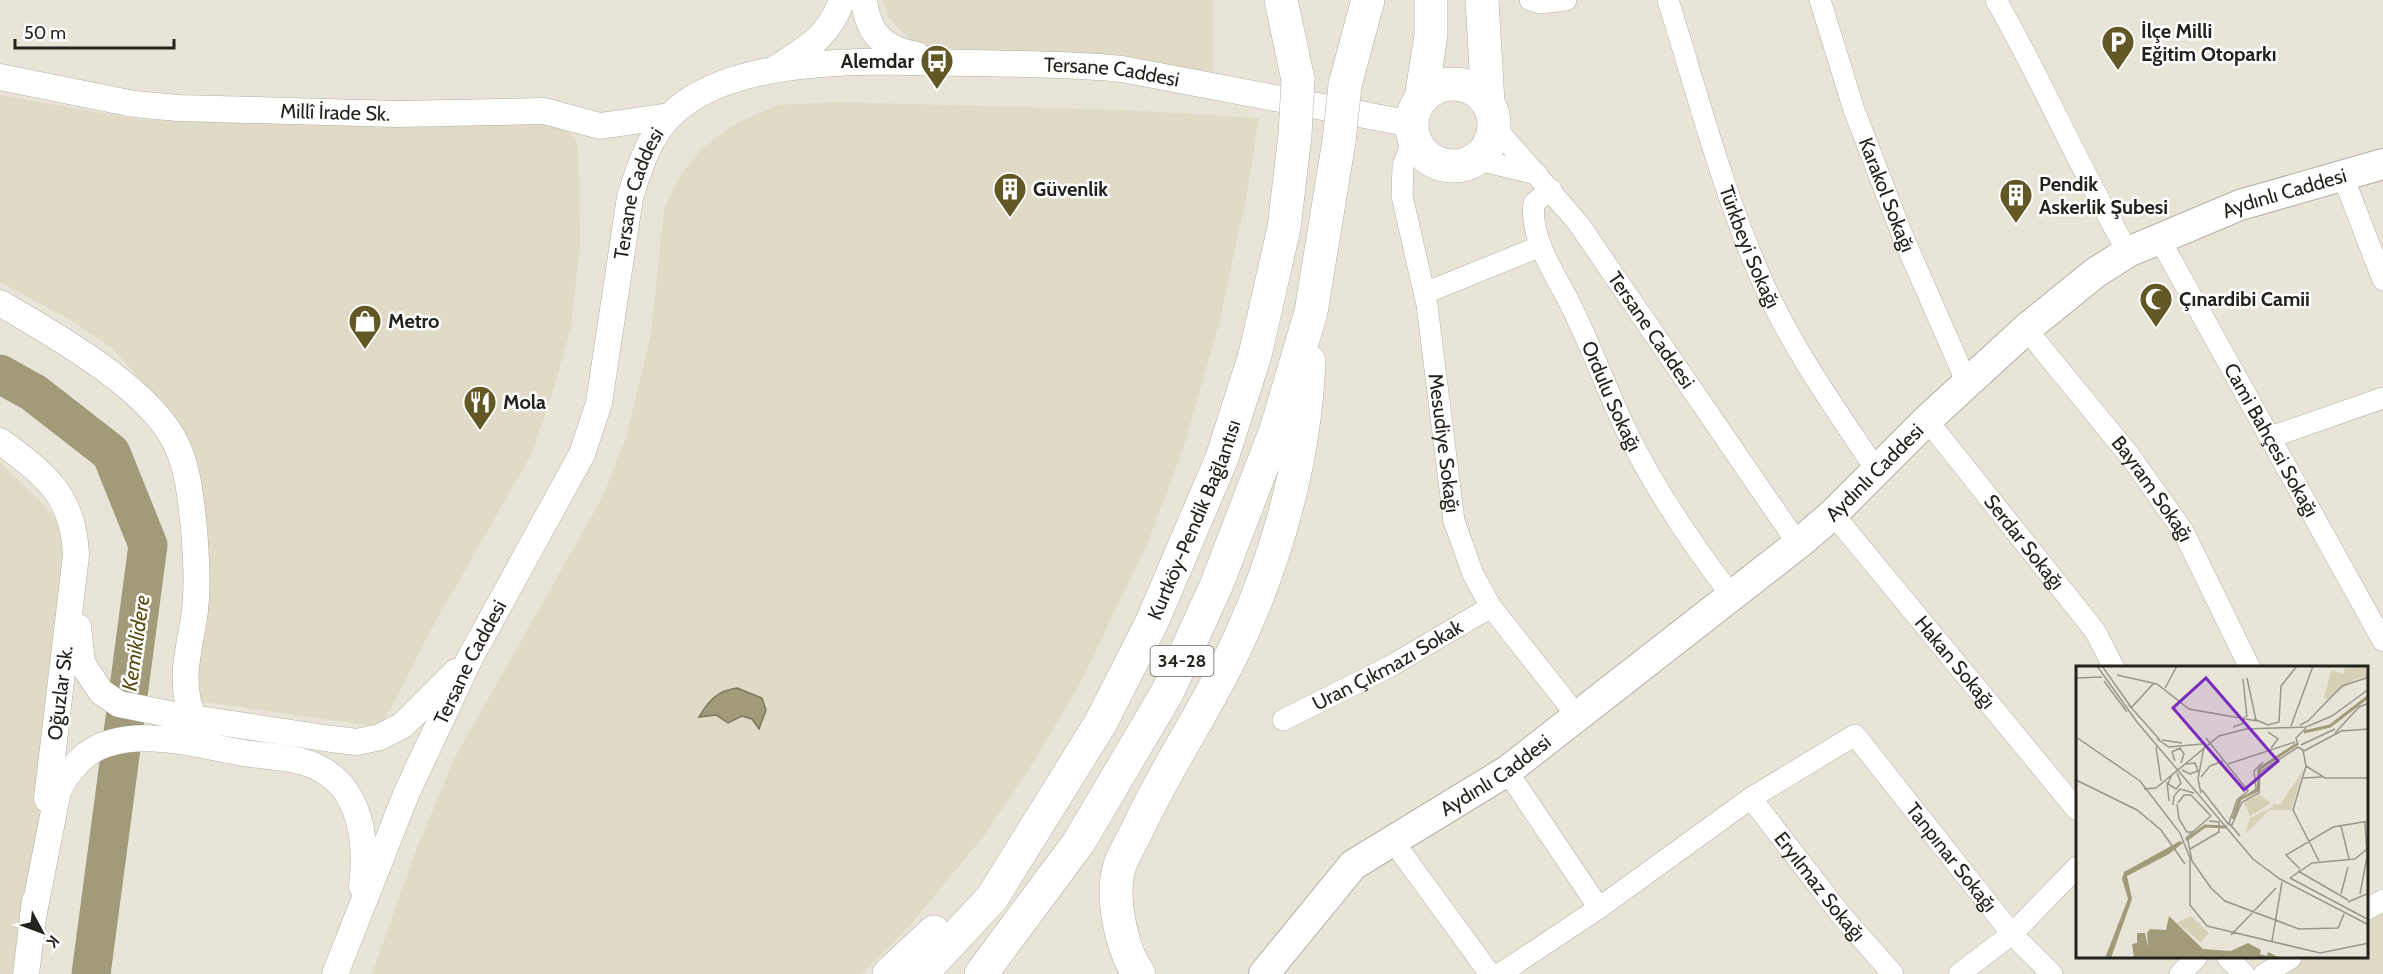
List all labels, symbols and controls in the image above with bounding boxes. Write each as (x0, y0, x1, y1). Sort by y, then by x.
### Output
scale bar (15, 12, 174, 50)
place label: İlçe Milli Eğitim Otoparkı (2141, 19, 2277, 66)
text: 50 m (24, 22, 66, 44)
parking icon: İlçe Milli Eğitim Otoparkı (2100, 24, 2136, 71)
bus stop icon: Alemdar (919, 43, 955, 90)
place label: Alemdar (841, 49, 914, 73)
street label: Tersane Caddesi (1044, 52, 1181, 92)
street label: Millî İrade Sk. (280, 99, 390, 126)
street label: Tersane Caddesi (609, 123, 669, 261)
street label: Karakol Sokağı (1854, 134, 1920, 256)
street label: Aydınlı Caddesi (2218, 163, 2349, 223)
building icon: Güvenlik (992, 171, 1028, 218)
place label: Pendik Askerlik Şubesi (2039, 172, 2168, 219)
place label: Güvenlik (1033, 177, 1108, 201)
building icon: Pendik Askerlik Şubesi (1998, 177, 2034, 224)
street label: Türkbeyi Sokağı (1714, 182, 1785, 312)
street label: Tersane Caddesi (1603, 267, 1700, 393)
mosque icon: Çınardibi Camii (2138, 281, 2174, 328)
place label: Çınardibi Camii (2179, 287, 2310, 311)
shop icon: Metro (347, 303, 383, 350)
place label: Metro (388, 309, 439, 333)
street label: Ordulu Sokağı (1577, 337, 1647, 455)
street label: Cami Bahçesi Sokağı (2219, 359, 2324, 521)
street label: Mesudiye Sokağı (1424, 372, 1465, 514)
restaurant icon: Mola (462, 384, 498, 431)
place label: Mola (503, 390, 546, 414)
street label: Kurtköy-Pendik Bağlantısı (1142, 417, 1245, 623)
street label: Aydınlı Caddesi (1821, 419, 1928, 526)
street label: Bayram Sokağı (2107, 431, 2198, 545)
street label: Serdar Sokağı (1979, 490, 2069, 594)
water label: Kemiklidere (116, 593, 155, 692)
street label: Tersane Caddesi (429, 596, 512, 728)
street label: Hakan Sokağı (1910, 611, 2000, 713)
street label: Uran Çıkmazı Sokak (1308, 614, 1467, 715)
street label: Oğuzlar Sk. (42, 644, 78, 742)
road number: 34-28 (1150, 646, 1214, 676)
inset map (2076, 666, 2368, 959)
street label: Aydınlı Caddesi (1436, 730, 1555, 821)
street label: Tanpınar Sokağı (1901, 798, 2002, 917)
street label: Eryılmaz Sokağı (1769, 827, 1870, 946)
north arrow (12, 902, 72, 962)
text: K (42, 931, 63, 952)

